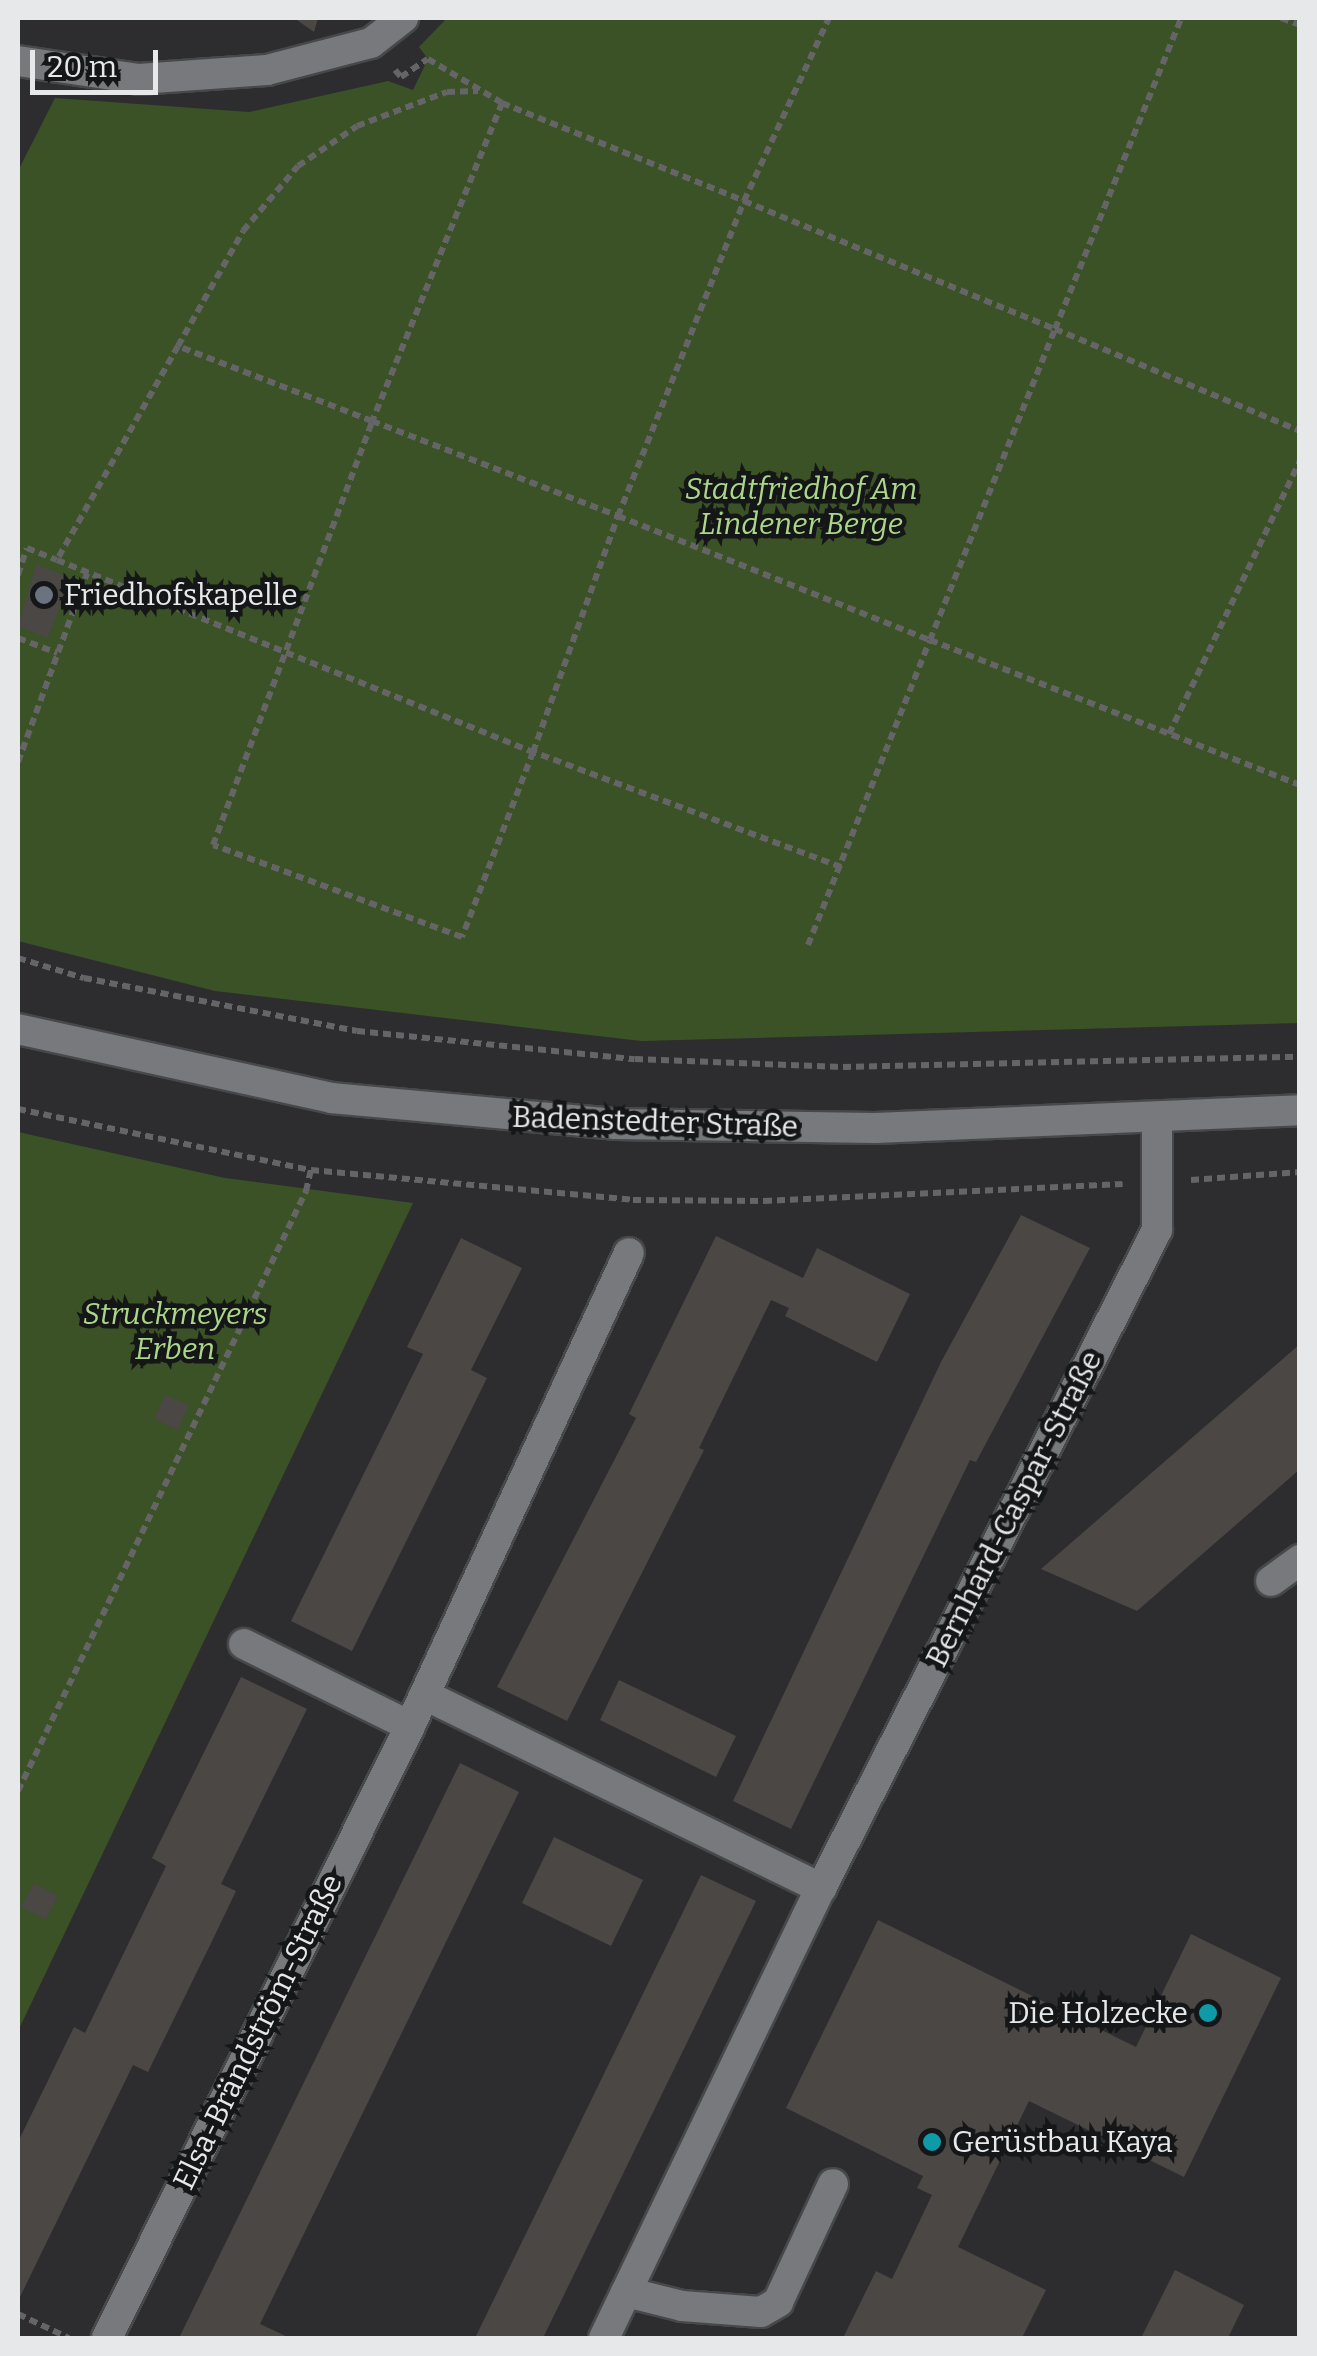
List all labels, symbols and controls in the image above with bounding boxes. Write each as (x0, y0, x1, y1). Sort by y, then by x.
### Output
scale bar (35, 30, 162, 92)
text: 20 m (47, 49, 117, 85)
park label: Stadtfriedhof Am Lindener Berge (685, 471, 917, 542)
place label: Friedhofskapelle (64, 577, 298, 613)
marker: Friedhofskapelle (33, 584, 55, 606)
street label: Badenstedter Straße (511, 1099, 799, 1145)
park label: Struckmeyers Erben (83, 1296, 267, 1366)
street label: Bernhard-Caspar-Straße (919, 1345, 1109, 1673)
street label: Elsa-Brändström-Straße (166, 1869, 350, 2195)
place label: Die Holzecke (1008, 1995, 1188, 2031)
marker: Die Holzecke (1197, 2002, 1219, 2024)
place label: Gerüstbau Kaya (952, 2124, 1173, 2160)
marker: Gerüstbau Kaya (921, 2131, 943, 2153)

